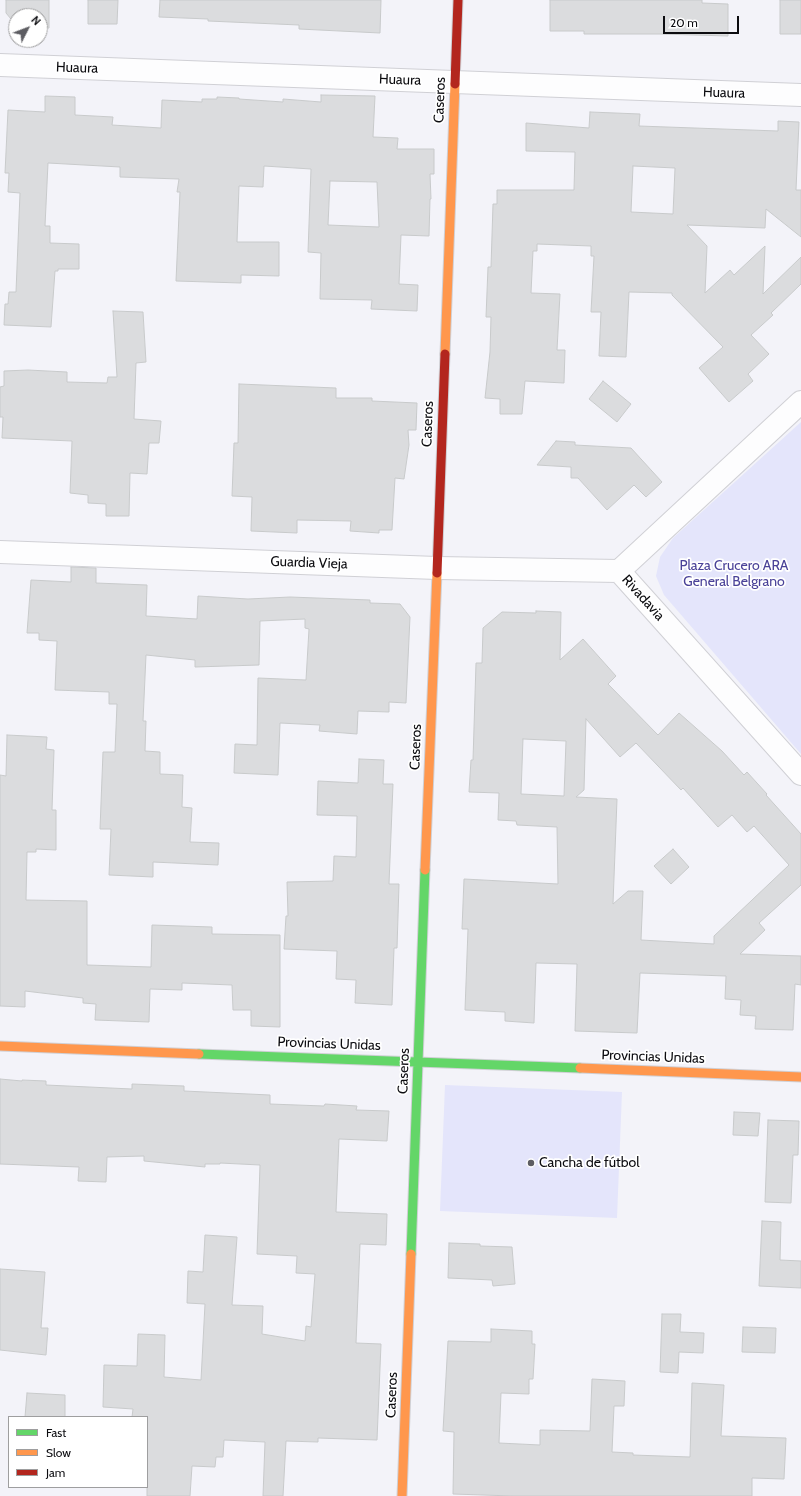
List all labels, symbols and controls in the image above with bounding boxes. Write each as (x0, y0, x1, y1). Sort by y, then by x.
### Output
north arrow (8, 8, 48, 48)
scale bar (665, 8, 741, 34)
text: N (28, 13, 44, 28)
text: 20 m (670, 15, 698, 30)
street label: Huaura (56, 59, 98, 77)
street label: Huaura (379, 71, 421, 89)
street label: Caseros (431, 77, 449, 123)
street label: Huaura (703, 84, 745, 102)
street label: Caseros (419, 401, 437, 447)
street label: Guardia Vieja (270, 553, 348, 573)
park label: Plaza Crucero ARA General Belgrano (680, 558, 788, 590)
street label: Rivadavia (618, 572, 668, 624)
street label: Caseros (407, 724, 425, 770)
street label: Provincias Unidas (277, 1034, 381, 1054)
street label: Provincias Unidas (601, 1047, 705, 1067)
street label: Caseros (395, 1048, 413, 1094)
place label: Cancha de fútbol (539, 1155, 640, 1171)
marker: Cancha de fútbol (526, 1158, 536, 1168)
street label: Caseros (383, 1372, 401, 1418)
legend (8, 1416, 148, 1488)
text: Fast (46, 1425, 66, 1440)
text: Slow (46, 1445, 71, 1460)
text: Jam (46, 1465, 65, 1480)

